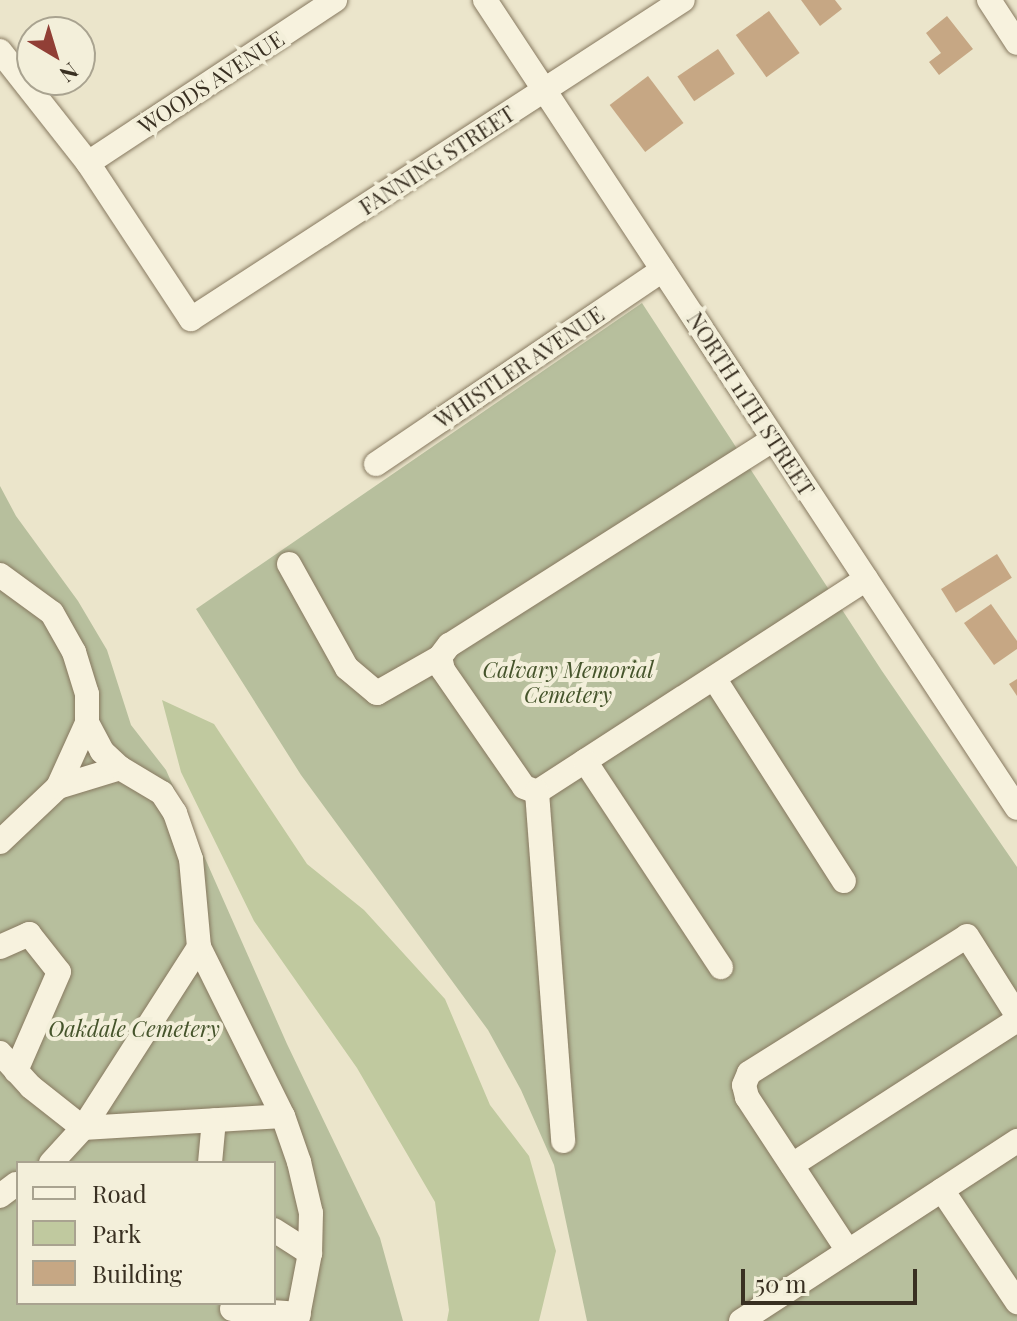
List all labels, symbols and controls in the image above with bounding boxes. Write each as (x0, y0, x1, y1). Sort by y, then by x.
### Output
north arrow (16, 16, 96, 96)
street label: WOODS AVENUE (133, 25, 289, 139)
text: N (54, 57, 85, 90)
street label: FANNING STREET (354, 100, 520, 220)
street label: WHISTLER AVENUE (429, 300, 609, 434)
street label: NORTH 11TH STREET (682, 307, 820, 501)
park label: Calvary Memorial Cemetery (482, 656, 654, 708)
park label: Oakdale Cemetery (48, 1016, 220, 1042)
legend (16, 1161, 276, 1305)
text: Road (92, 1177, 147, 1209)
text: Park (92, 1217, 141, 1249)
scale bar (745, 1253, 921, 1303)
text: Building (92, 1257, 182, 1289)
text: 50 m (755, 1267, 807, 1299)

